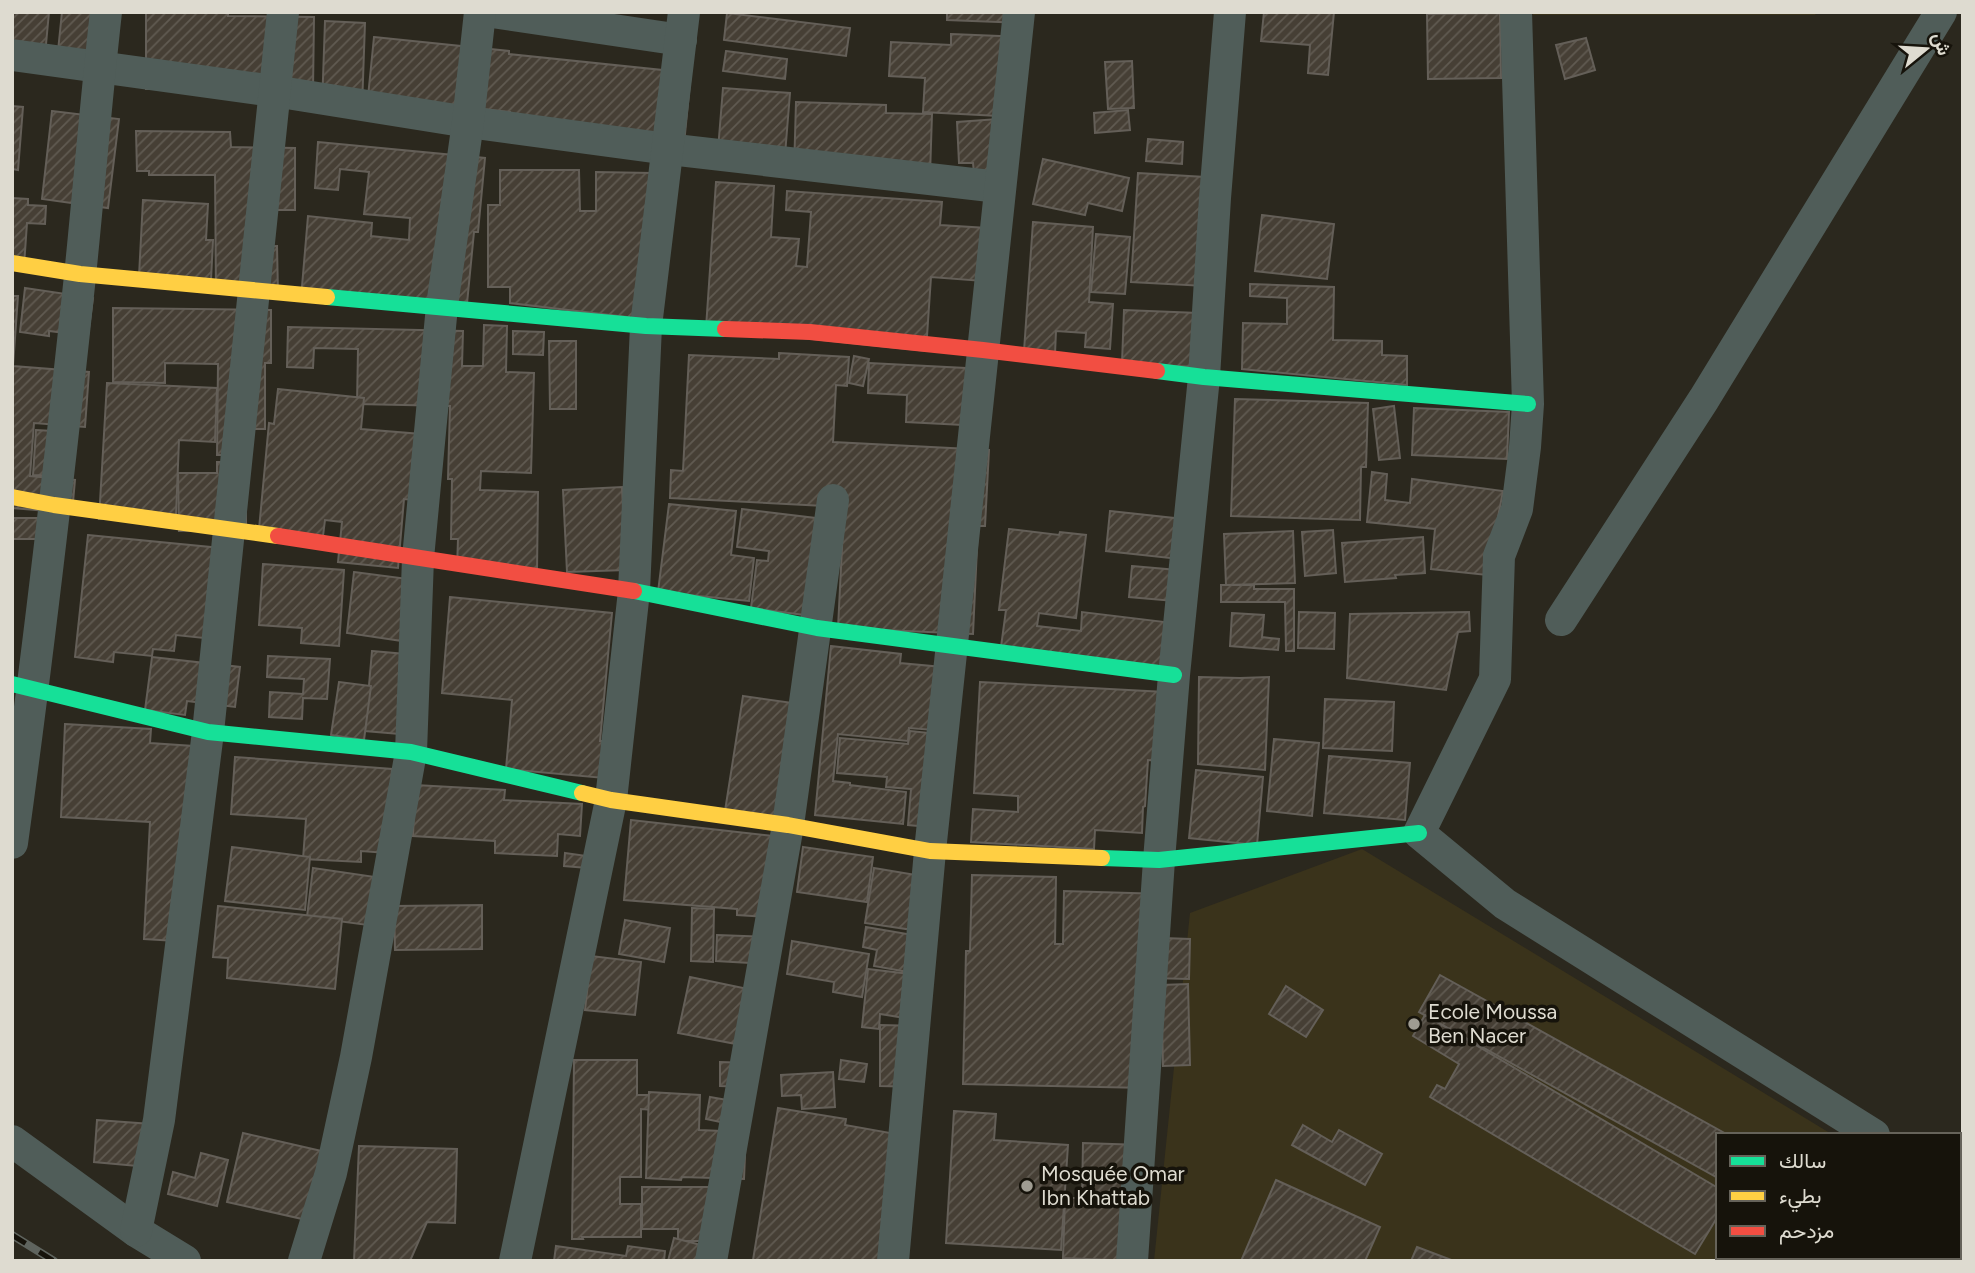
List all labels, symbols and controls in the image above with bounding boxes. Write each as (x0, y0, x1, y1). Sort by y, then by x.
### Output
north arrow (1891, 14, 1961, 84)
text: ش (1927, 29, 1956, 58)
place label: Ecole Moussa Ben Nacer (1428, 999, 1557, 1048)
marker: Ecole Moussa Ben Nacer (1406, 1016, 1422, 1032)
legend (1716, 1133, 1961, 1259)
text: سالك (1779, 1148, 1826, 1173)
place label: Mosquée Omar Ibn Khattab (1041, 1161, 1185, 1210)
marker: Mosquée Omar Ibn Khattab (1019, 1178, 1035, 1194)
text: بطيء (1779, 1183, 1822, 1213)
text: مزدحم (1779, 1218, 1834, 1245)

